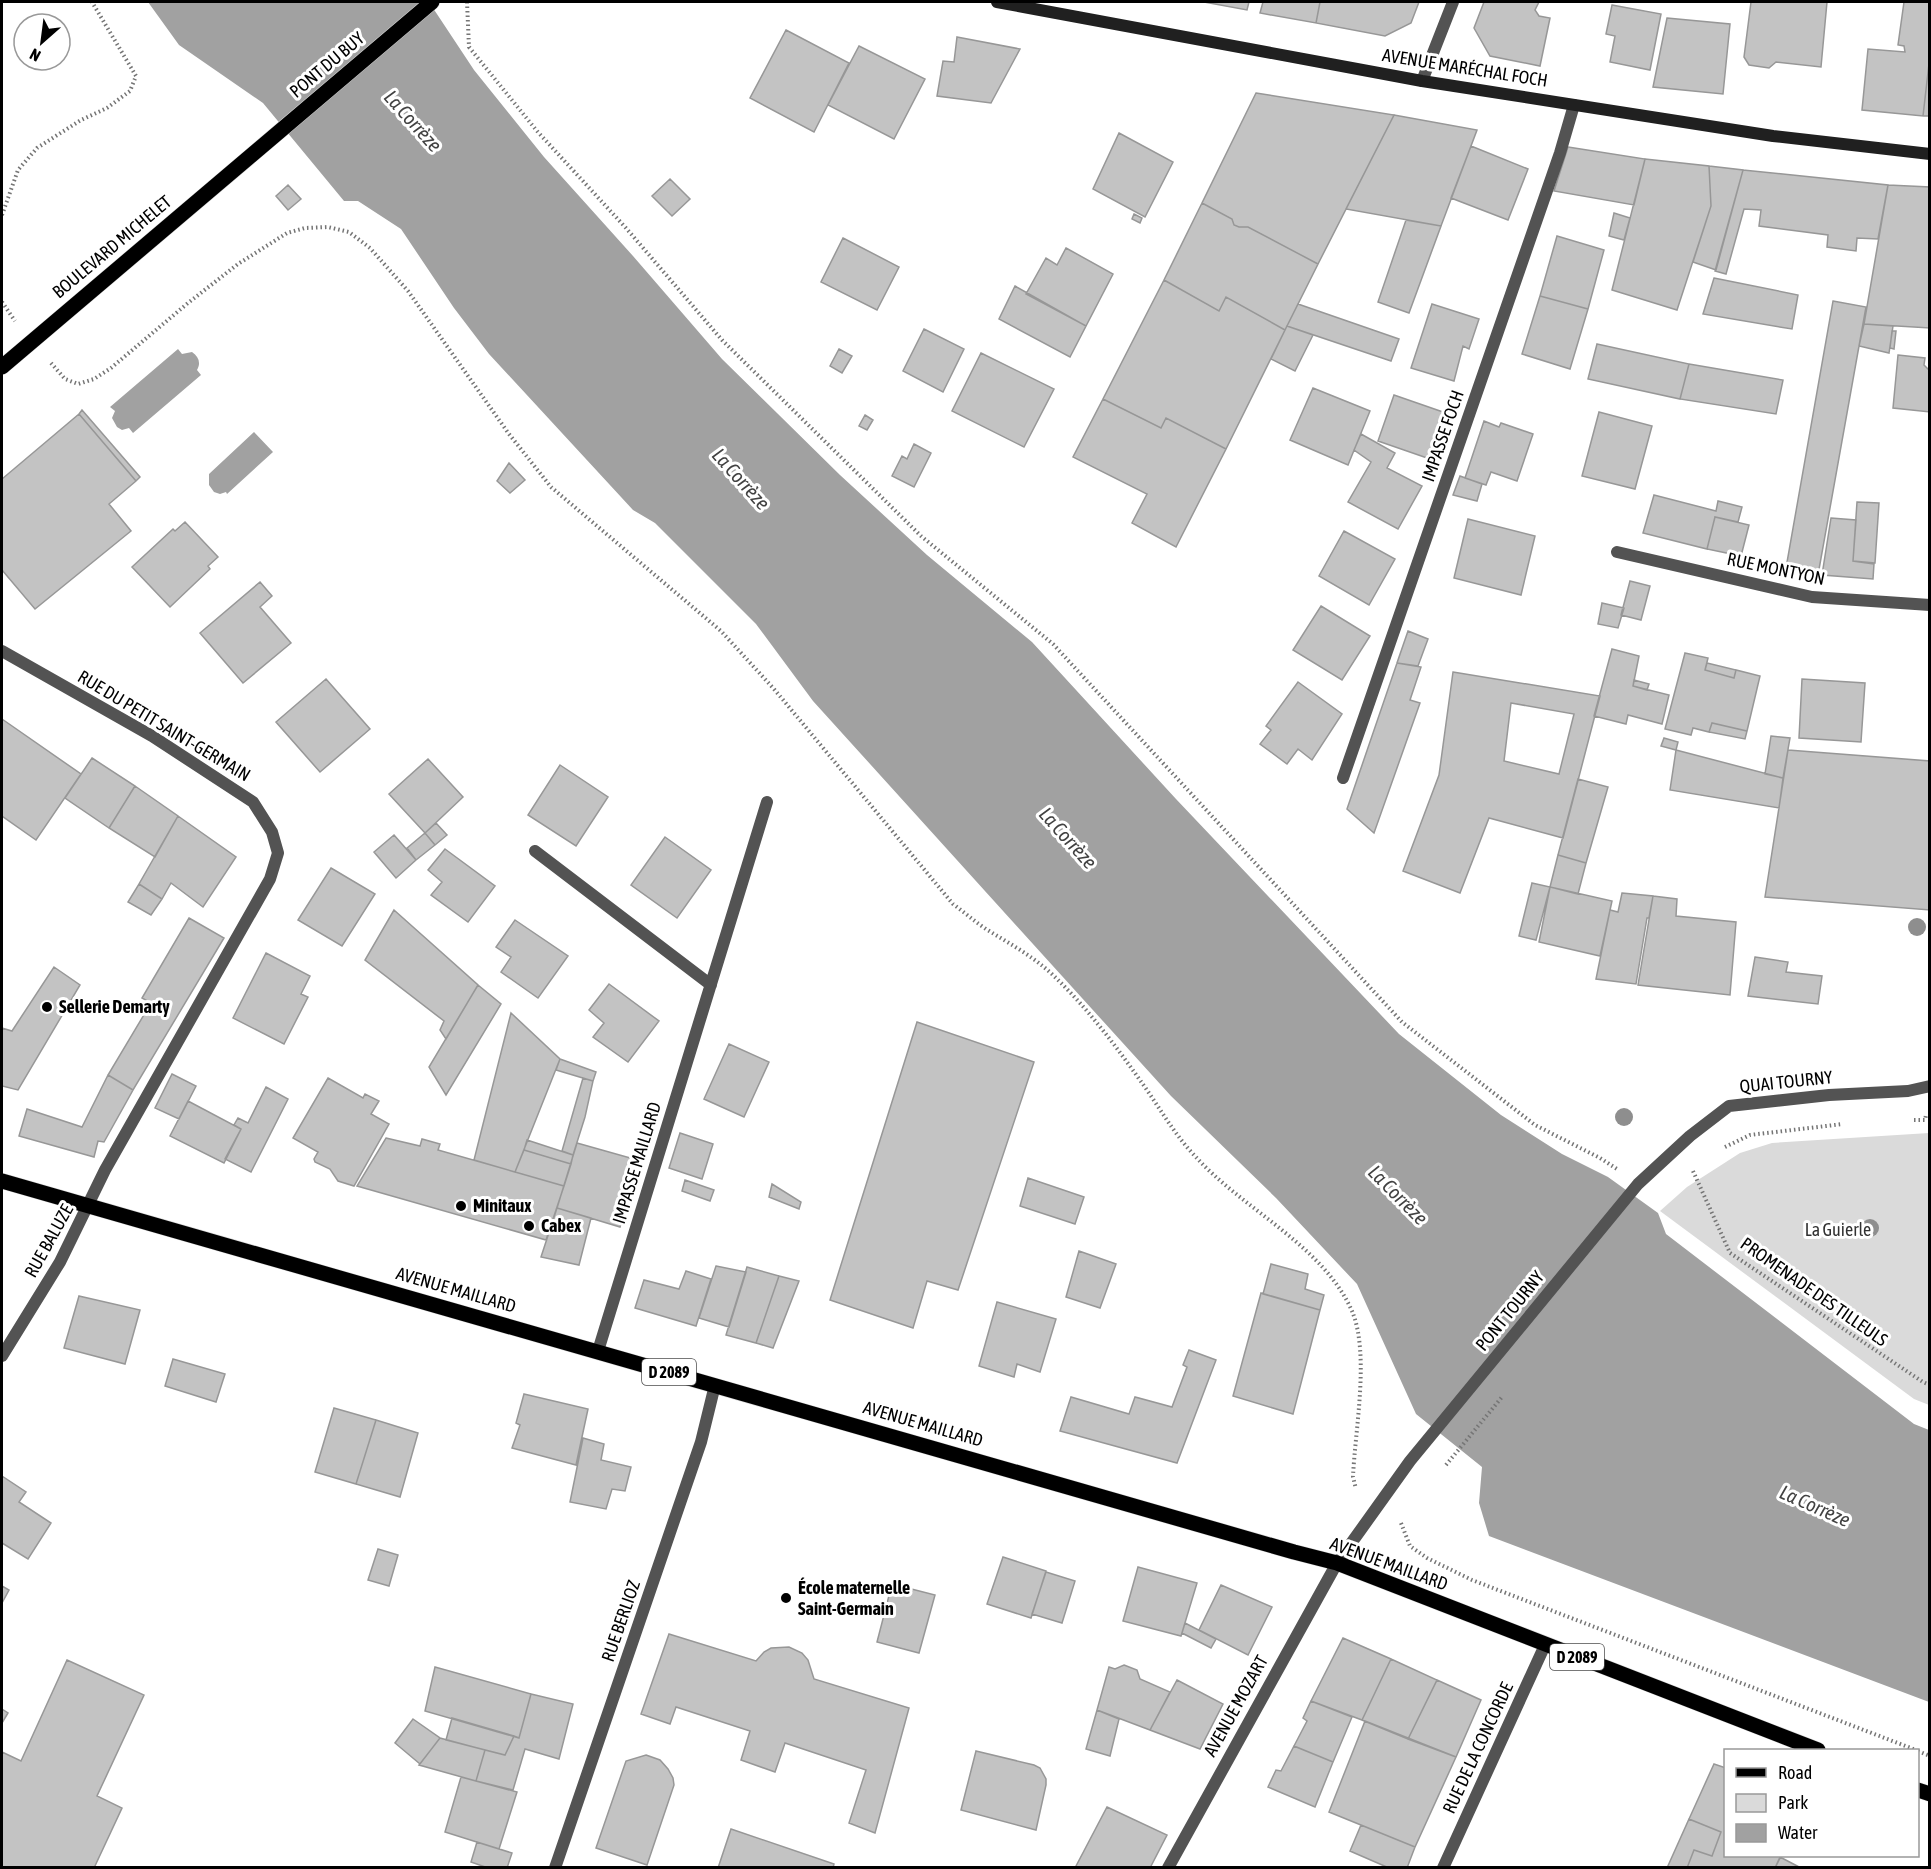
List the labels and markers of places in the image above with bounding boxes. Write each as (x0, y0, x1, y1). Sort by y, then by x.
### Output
place label: Sellerie Demarty (59, 996, 170, 1017)
marker: Sellerie Demarty (40, 1000, 54, 1014)
place label: Minitaux (473, 1195, 532, 1216)
marker: Minitaux (454, 1199, 468, 1213)
place label: Cabex (541, 1215, 582, 1236)
marker: Cabex (522, 1219, 536, 1233)
place label: École maternelle Saint-Germain (798, 1577, 910, 1619)
marker: École maternelle Saint-Germain (779, 1591, 793, 1605)

